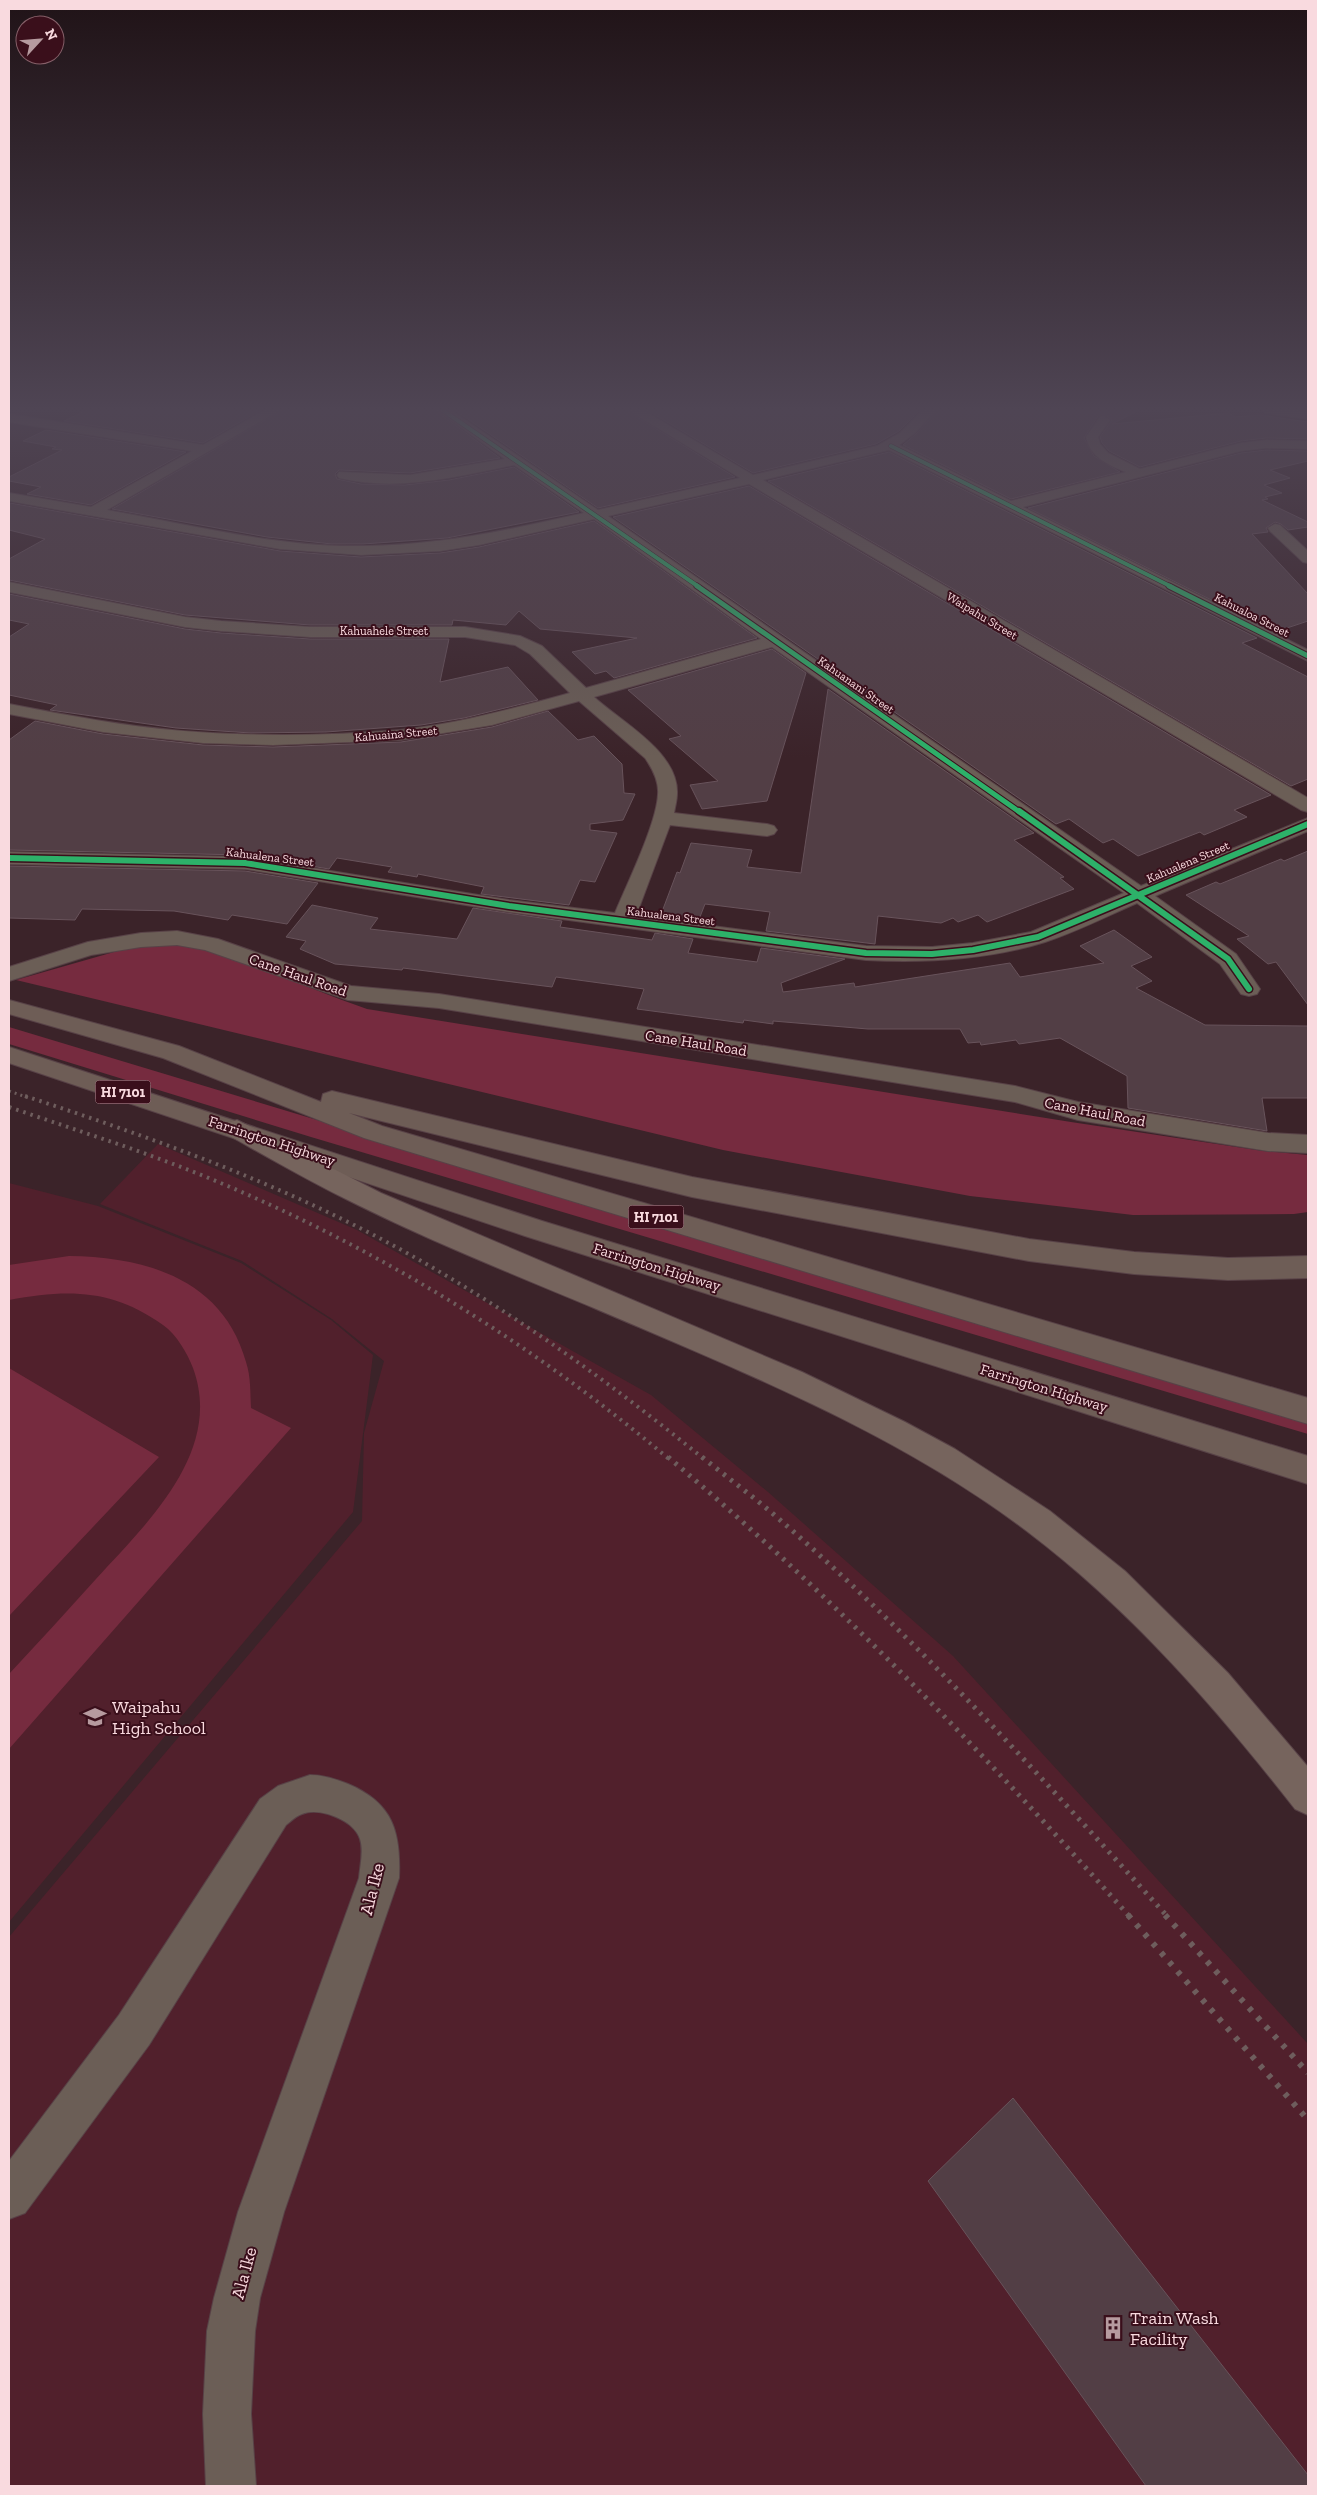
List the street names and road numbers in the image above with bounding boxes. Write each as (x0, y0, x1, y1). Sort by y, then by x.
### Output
street label: Waipahu Street (944, 589, 1020, 643)
street label: Kahualoa Street (1212, 590, 1292, 640)
street label: Kahuahele Street (340, 624, 429, 638)
street label: Kahuanani Street (815, 653, 897, 717)
street label: Kahuaina Street (354, 723, 439, 745)
street label: Kahualena Street (1144, 838, 1232, 886)
street label: Kahualena Street (225, 845, 315, 869)
street label: Kahualena Street (626, 904, 716, 928)
street label: Cane Haul Road (247, 950, 350, 1000)
street label: Cane Haul Road (644, 1026, 749, 1060)
road number: HI 7101 (96, 1080, 150, 1104)
street label: Cane Haul Road (1043, 1093, 1148, 1131)
street label: Farrington Highway (206, 1112, 338, 1170)
road number: HI 7101 (628, 1206, 684, 1228)
street label: Farrington Highway (591, 1239, 723, 1295)
street label: Farrington Highway (978, 1360, 1110, 1416)
street label: Ala Ike (355, 1861, 389, 1917)
street label: Ala Ike (227, 2245, 261, 2301)

